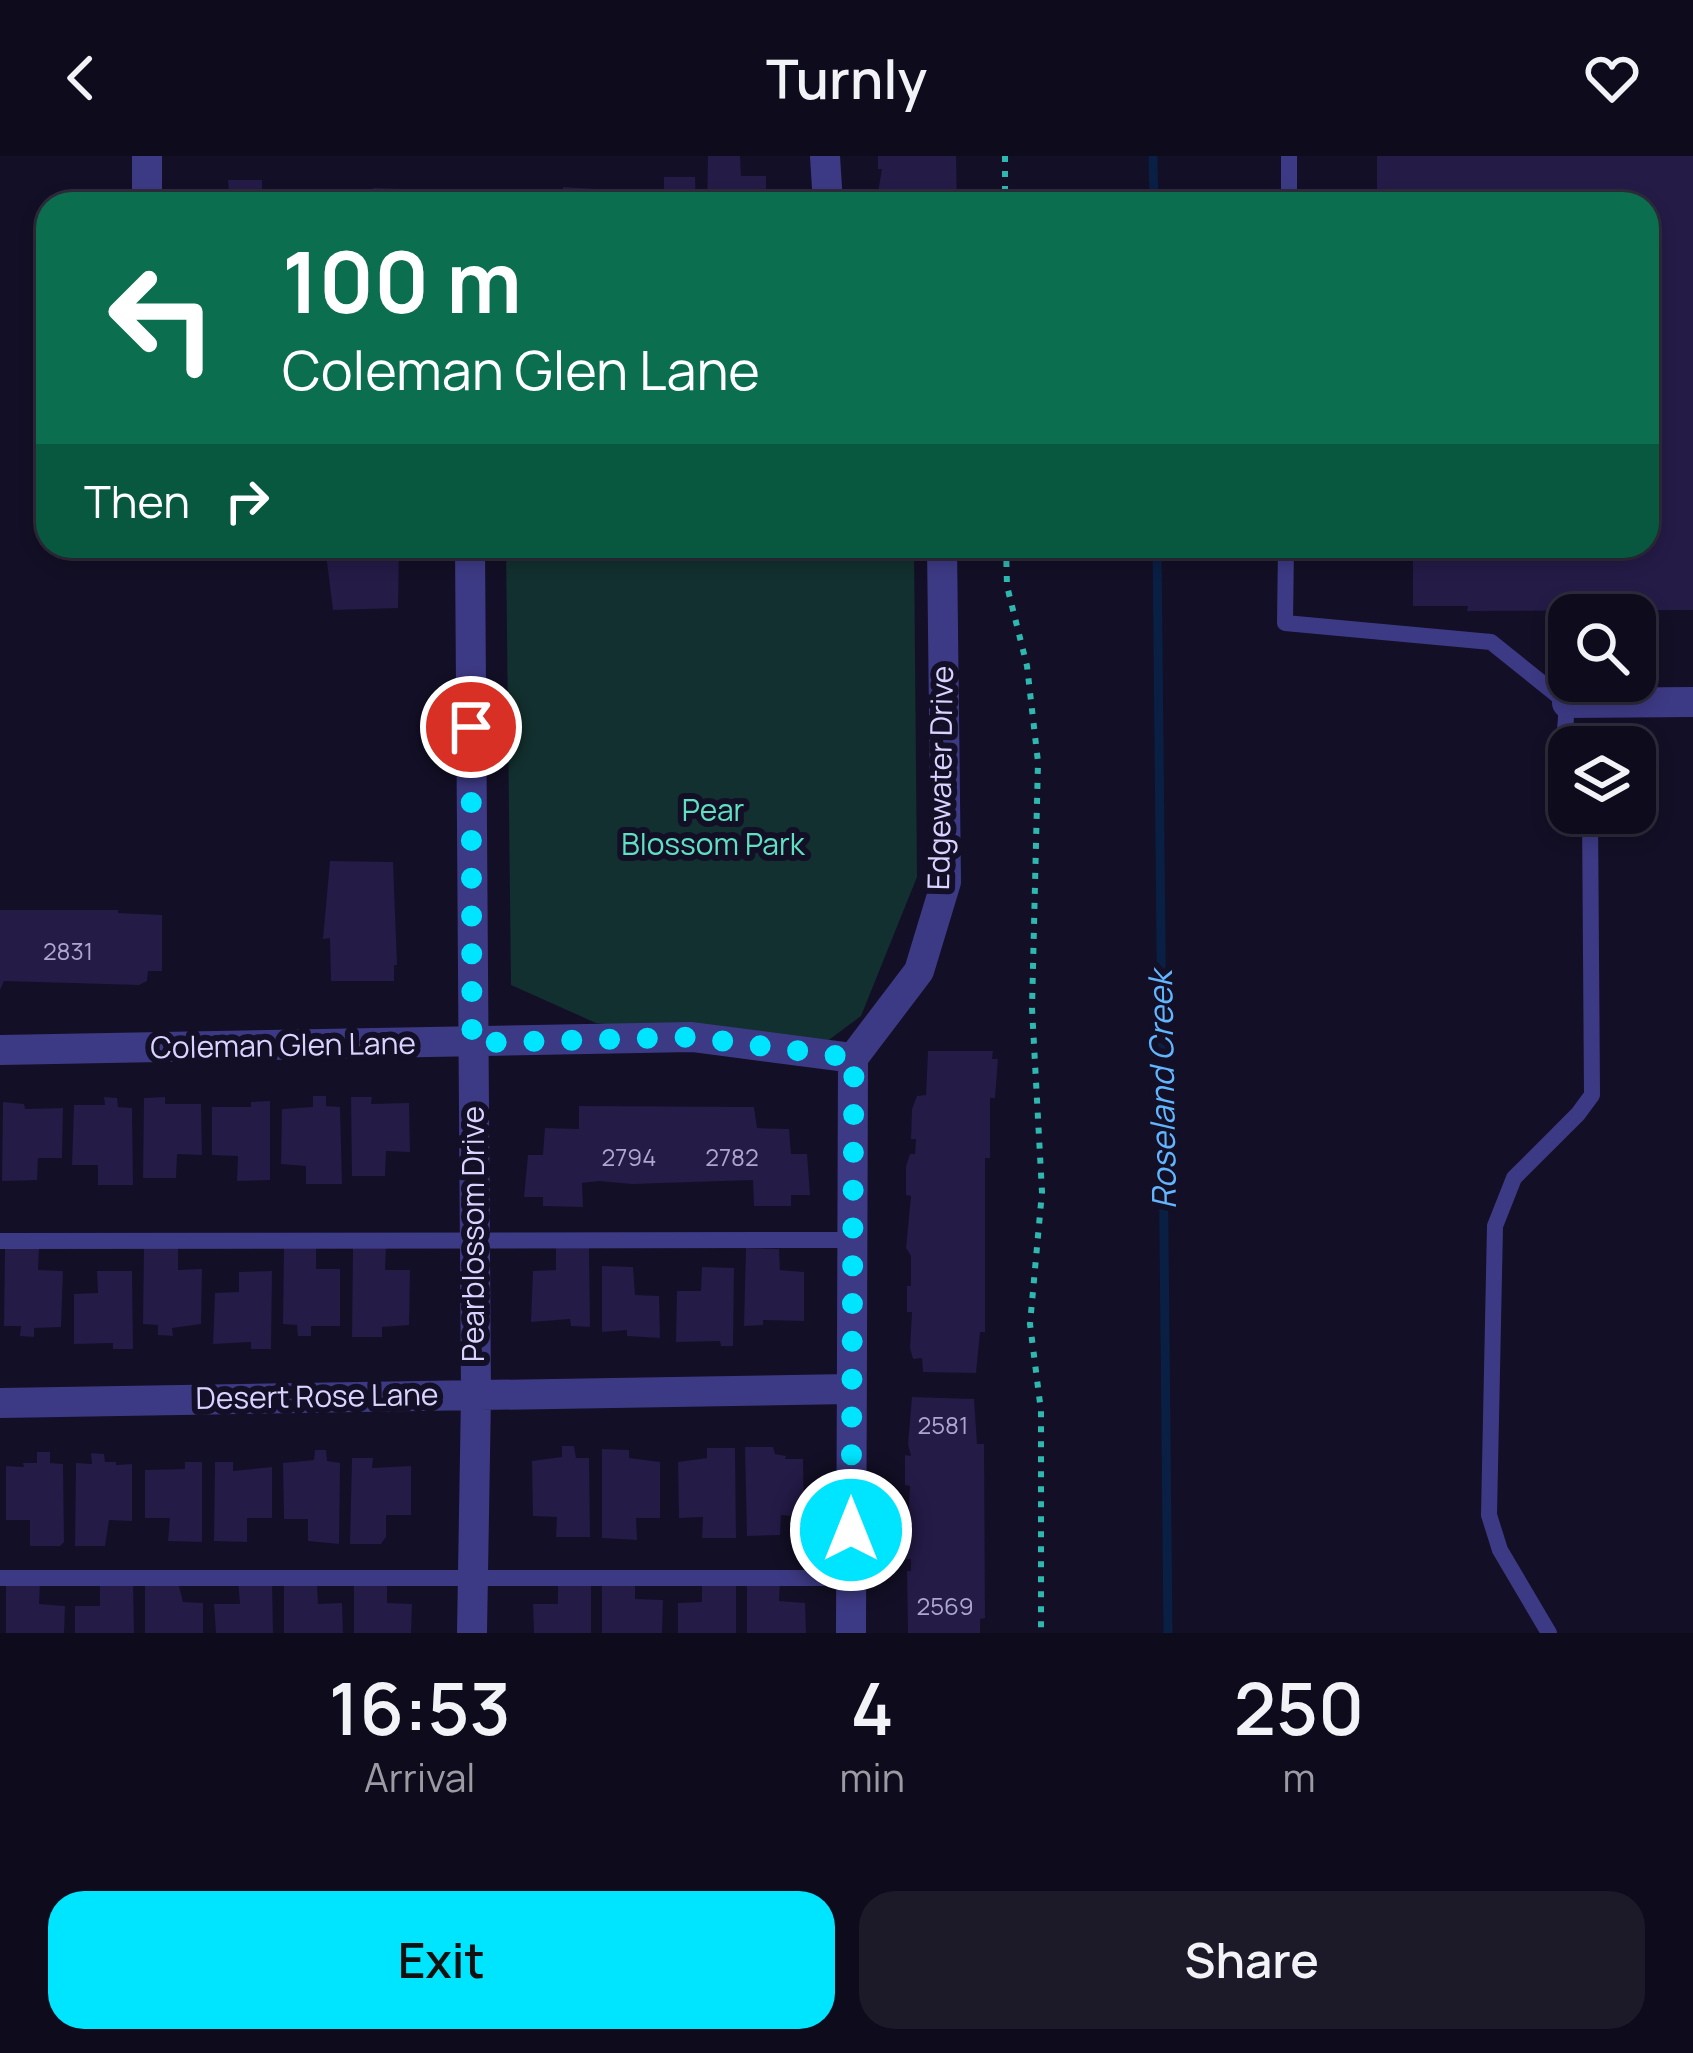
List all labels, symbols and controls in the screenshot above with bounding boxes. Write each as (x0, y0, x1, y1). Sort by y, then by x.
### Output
text: Turnly (766, 41, 927, 115)
icon: back (48, 45, 114, 111)
icon: heart (1579, 45, 1645, 111)
text: 100 m (282, 223, 522, 338)
icon: left (84, 240, 240, 396)
text: Coleman Glen Lane (282, 332, 760, 406)
icon: right (214, 468, 280, 534)
text: Then (84, 470, 190, 532)
map controls (1548, 594, 1656, 834)
button: search (1548, 594, 1656, 702)
street label: Edgewater Drive (917, 665, 962, 890)
pin (420, 676, 522, 778)
icon: arrive (438, 694, 504, 760)
button: layers (1548, 726, 1656, 834)
park label: Pear Blossom Park (621, 789, 806, 864)
house number: 2831 (43, 934, 93, 967)
water label: Roseland Creek (1137, 966, 1186, 1210)
street label: Coleman Glen Lane (150, 1022, 416, 1067)
street label: Pearblossom Drive (452, 1106, 493, 1362)
house number: 2794 (602, 1140, 656, 1173)
house number: 2782 (705, 1140, 759, 1173)
street label: Desert Rose Lane (195, 1373, 439, 1418)
house number: 2581 (918, 1408, 968, 1441)
position arrow (788, 1467, 914, 1593)
house number: 2569 (916, 1589, 974, 1622)
text: 16:53 (329, 1658, 511, 1757)
text: 4 (851, 1658, 894, 1757)
text: 250 (1234, 1658, 1364, 1757)
text: Arrival (364, 1750, 475, 1804)
text: min (840, 1750, 905, 1804)
text: m (1282, 1750, 1315, 1804)
button: Exit (48, 1891, 835, 2029)
button: Share (859, 1891, 1645, 2029)

